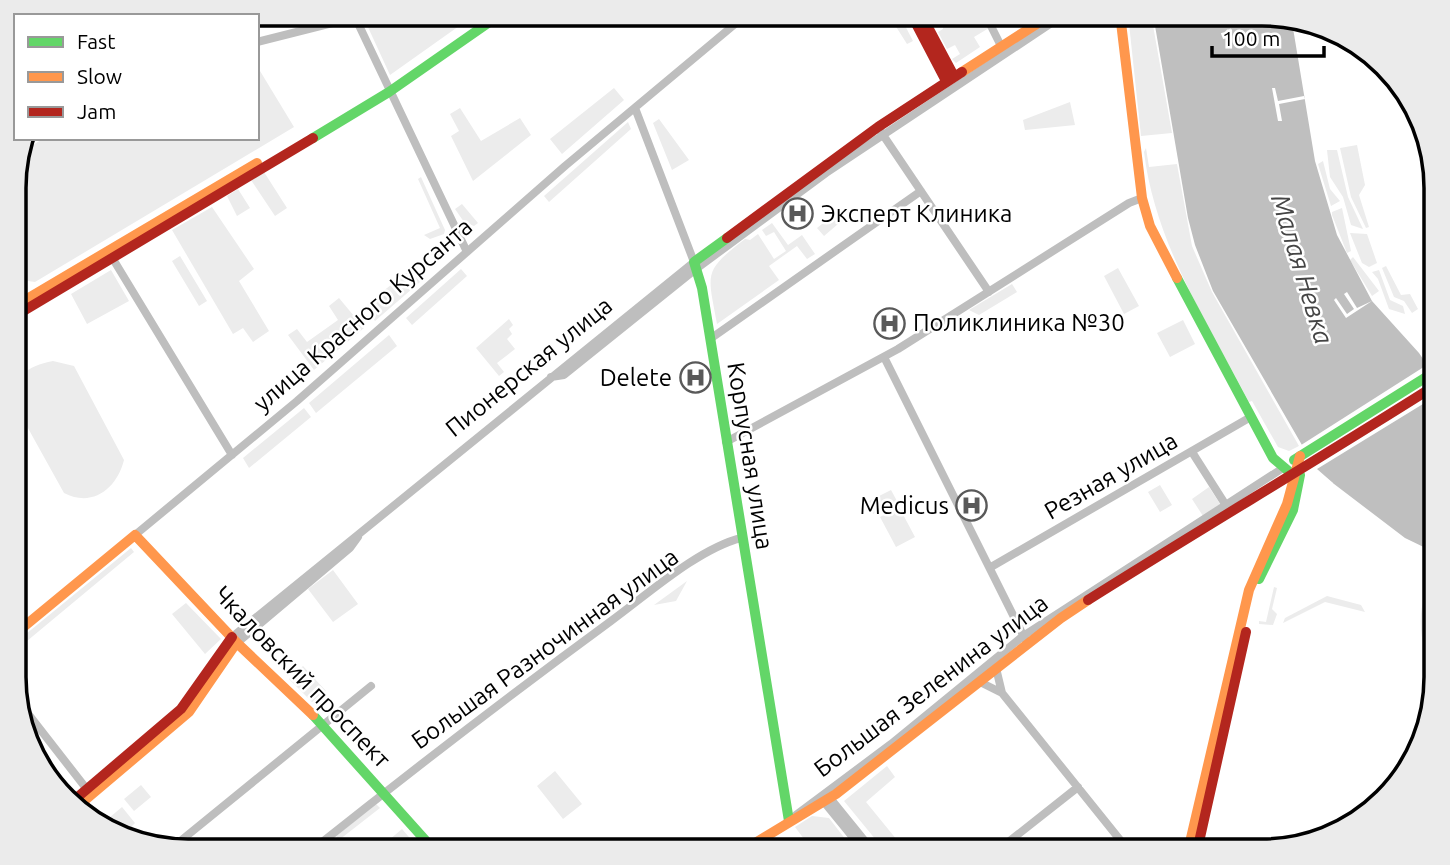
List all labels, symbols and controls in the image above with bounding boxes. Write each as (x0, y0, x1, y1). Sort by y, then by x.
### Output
legend (14, 14, 259, 140)
scale bar (1212, 14, 1324, 58)
text: 100 m (1222, 26, 1280, 50)
text: Fast (77, 29, 115, 53)
text: Slow (77, 64, 122, 88)
text: Jam (77, 99, 116, 123)
water label: Малая Невка (1266, 190, 1339, 347)
hospital icon: Эксперт Клиника (781, 197, 815, 231)
place label: Эксперт Клиника (821, 200, 1012, 227)
street label: улица Красного Курсанта (248, 212, 477, 417)
street label: Пионерская улица (440, 291, 617, 442)
hospital icon: Поликлиника №30 (873, 306, 907, 340)
place label: Поликлиника №30 (913, 309, 1125, 336)
street label: Корпусная улица (722, 360, 779, 552)
hospital icon: Delete (678, 361, 712, 395)
place label: Delete (600, 364, 672, 391)
street label: Резная улица (1039, 427, 1182, 525)
hospital icon: Medicus (955, 489, 989, 523)
place label: Medicus (860, 492, 949, 519)
street label: Большая Разночинная улица (406, 543, 683, 754)
street label: Чкаловский проспект (209, 580, 396, 773)
street label: Большая Зеленина улица (809, 589, 1053, 782)

